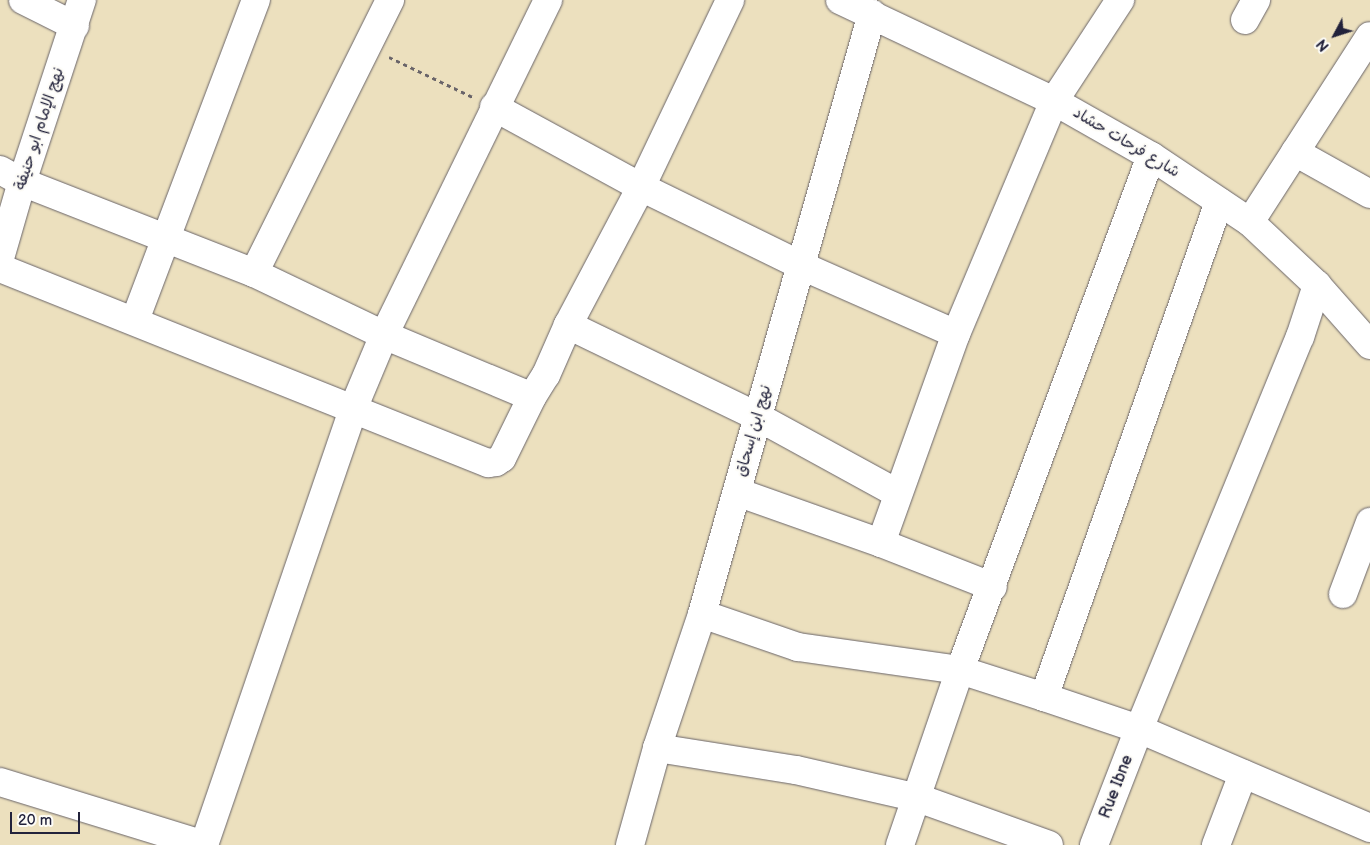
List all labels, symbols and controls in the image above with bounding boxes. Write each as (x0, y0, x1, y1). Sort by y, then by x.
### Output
north arrow (1310, 10, 1360, 60)
text: N (1313, 35, 1333, 54)
street label: نهج الإمام ابو حنيفة (11, 65, 69, 193)
street label: شارع فرحات حشاد (1069, 104, 1183, 182)
street label: نهج ابن إسحاق (732, 383, 776, 479)
street label: Rue Ibne (1096, 752, 1138, 822)
scale bar (12, 802, 82, 834)
text: 20 m (18, 811, 52, 830)

